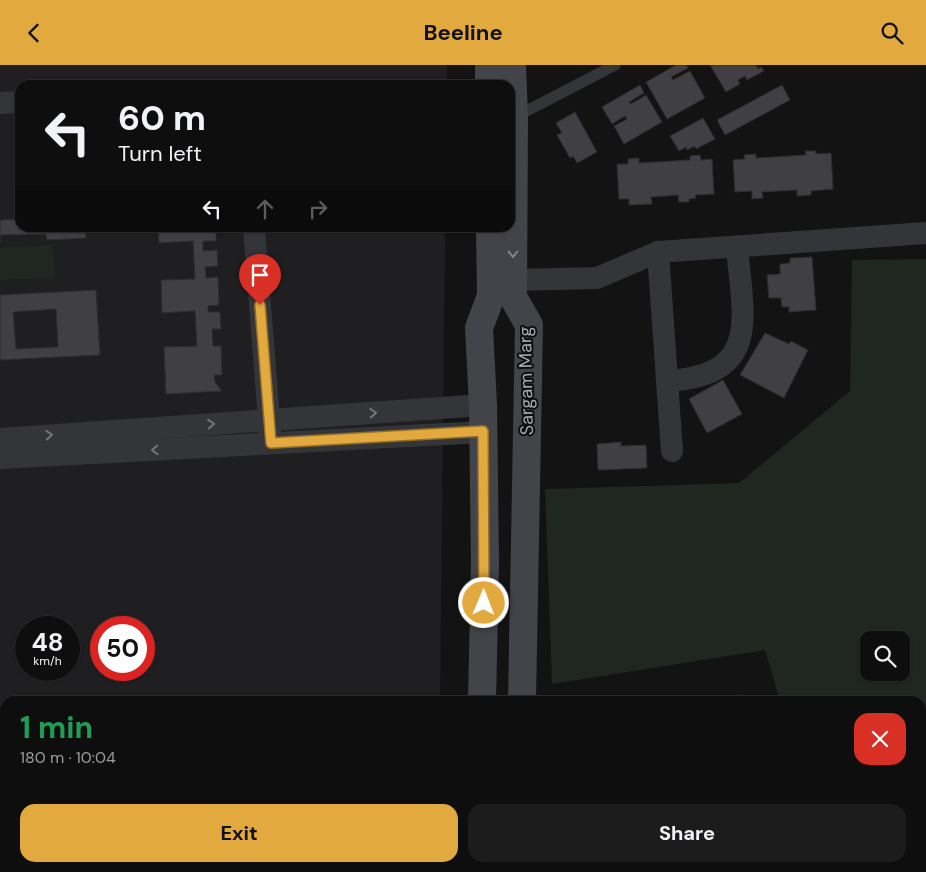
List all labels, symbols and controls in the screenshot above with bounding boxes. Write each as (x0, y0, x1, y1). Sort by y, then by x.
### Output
text: Beeline (423, 18, 503, 47)
icon: back (20, 19, 48, 47)
icon: search (878, 19, 906, 47)
text: 60 m (118, 95, 206, 141)
icon: left (35, 100, 100, 165)
text: Turn left (118, 139, 202, 168)
icon: left (198, 195, 226, 223)
icon: ahead (251, 195, 279, 223)
icon: right (304, 195, 332, 223)
one-way arrow (508, 250, 518, 258)
pin (239, 254, 281, 305)
icon: arrive (246, 261, 274, 289)
street label: Sargam Marg (513, 326, 539, 436)
one-way arrow (369, 407, 377, 418)
one-way arrow (207, 419, 215, 430)
one-way arrow (45, 430, 53, 441)
one-way arrow (151, 444, 159, 455)
position arrow (457, 576, 509, 628)
speed limit sign: 50 (90, 616, 155, 681)
text: 48 (31, 626, 64, 659)
map controls (860, 631, 910, 681)
button: search (860, 631, 910, 681)
text: km/h (33, 653, 62, 669)
text: 1 min (20, 708, 93, 747)
button: close (854, 713, 906, 765)
text: 180 m · 10:04 (20, 747, 116, 768)
button: Exit (20, 804, 458, 862)
button: Share (468, 804, 906, 862)

